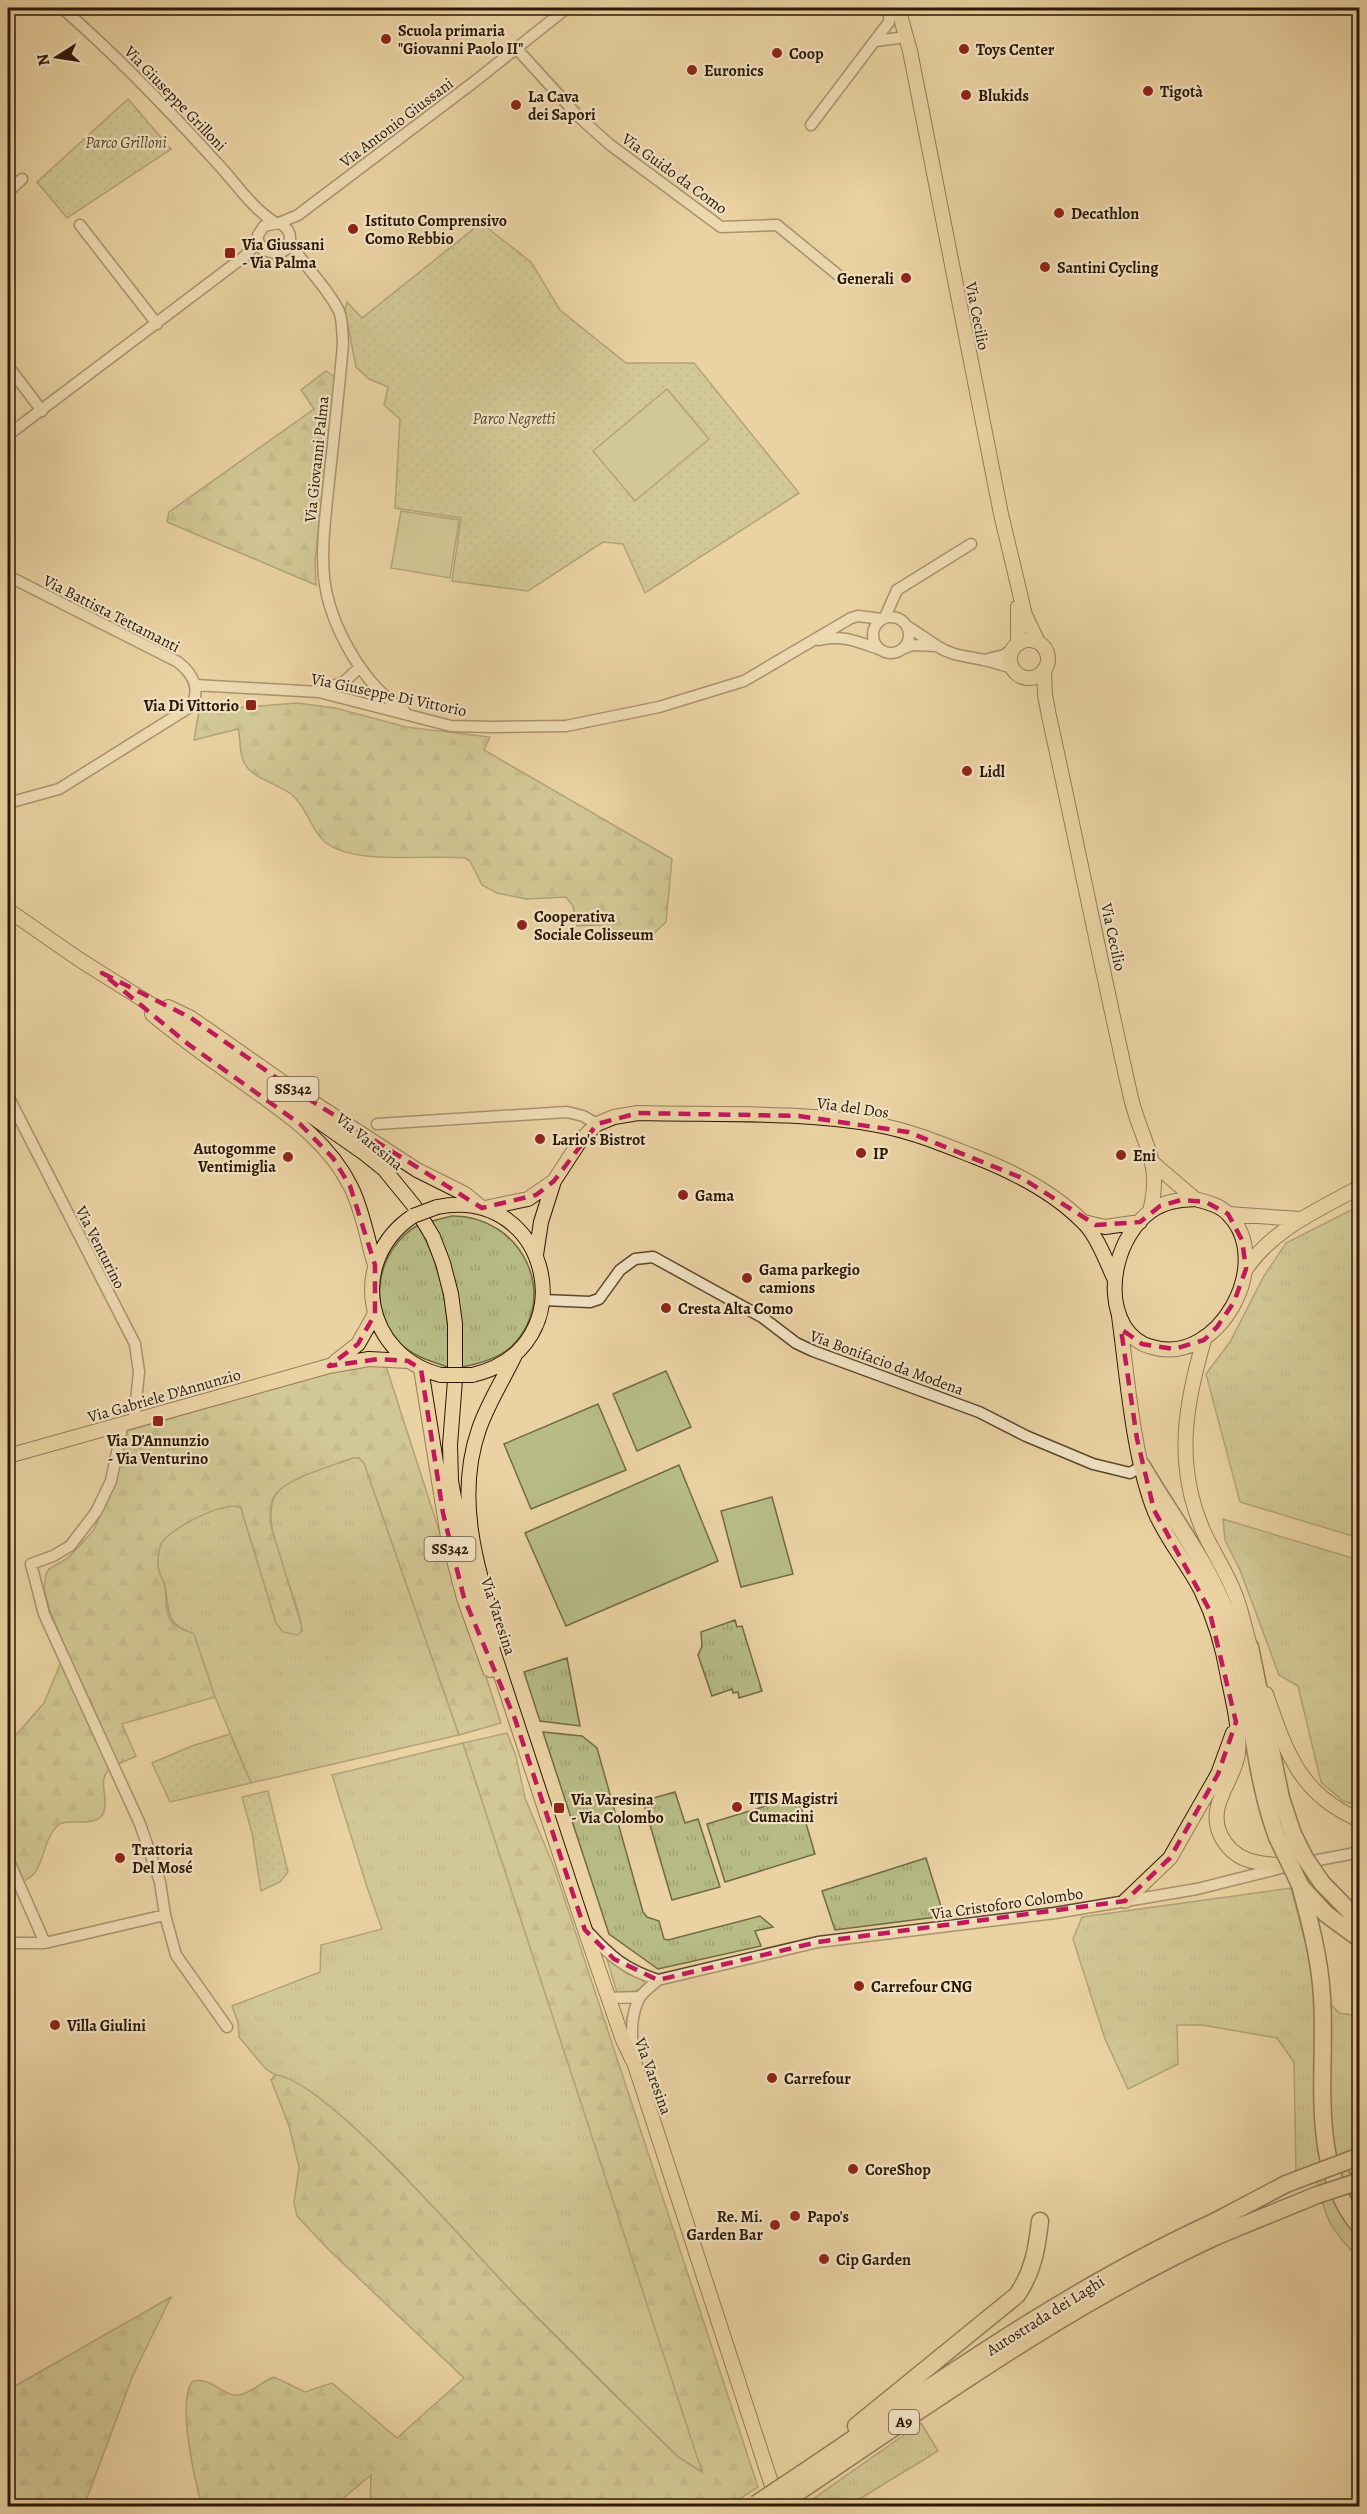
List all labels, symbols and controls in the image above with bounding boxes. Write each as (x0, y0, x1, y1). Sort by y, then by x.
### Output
place label: Scuola primaria "Giovanni Paolo II" (398, 20, 523, 60)
north arrow (27, 27, 87, 87)
marker: Scuola primaria "Giovanni Paolo II" (379, 32, 393, 46)
place label: Toys Center (976, 39, 1055, 61)
street label: Via Giuseppe Grilloni (119, 40, 231, 156)
marker: Toys Center (957, 42, 971, 56)
place label: Coop (789, 43, 824, 65)
marker: Coop (770, 46, 784, 60)
text: N (31, 52, 55, 68)
place label: Euronics (704, 60, 764, 82)
marker: Euronics (685, 63, 699, 77)
street label: Via Antonio Giussani (335, 73, 458, 173)
place label: Tigotà (1160, 81, 1203, 103)
marker: Tigotà (1141, 84, 1155, 98)
place label: Blukids (978, 85, 1029, 107)
place label: La Cava dei Sapori (528, 86, 596, 126)
marker: Blukids (959, 88, 973, 102)
marker: La Cava dei Sapori (509, 98, 523, 112)
street label: Via Guido da Como (616, 127, 732, 220)
park label: Parco Grilloni (85, 132, 167, 154)
place label: Decathlon (1071, 203, 1139, 225)
marker: Decathlon (1052, 206, 1066, 220)
place label: Istituto Comprensivo Como Rebbio (365, 210, 507, 250)
marker: Istituto Comprensivo Como Rebbio (346, 222, 360, 236)
place label: Via Giussani - Via Palma (241, 234, 325, 274)
marker: Via Giussani - Via Palma (223, 246, 237, 260)
place label: Santini Cycling (1057, 257, 1159, 279)
marker: Santini Cycling (1038, 260, 1052, 274)
place label: Generali (837, 268, 894, 290)
marker: Generali (899, 271, 913, 285)
street label: Via Cecilio (959, 279, 994, 352)
street label: Via Giovanni Palma (299, 394, 335, 524)
park label: Parco Negretti (473, 408, 555, 430)
street label: Via Battista Tettamanti (38, 569, 184, 658)
street label: Via Giuseppe Di Vittorio (308, 668, 469, 722)
place label: Via Di Vittorio (143, 695, 239, 717)
marker: Via Di Vittorio (244, 698, 258, 712)
place label: Lidl (979, 761, 1006, 783)
marker: Lidl (960, 764, 974, 778)
street label: Via Cecilio (1095, 900, 1131, 973)
place label: Cooperativa Sociale Colisseum (534, 906, 654, 946)
marker: Cooperativa Sociale Colisseum (515, 918, 529, 932)
road number: SS342 (268, 1077, 318, 1101)
street label: Via del Dos (814, 1092, 890, 1124)
street label: Via Varesina (330, 1107, 408, 1176)
place label: Lario's Bistrot (552, 1129, 646, 1151)
marker: Lario's Bistrot (533, 1132, 547, 1146)
place label: Autogomme Ventimiglia (192, 1138, 276, 1178)
place label: IP (873, 1143, 889, 1165)
place label: Eni (1133, 1145, 1156, 1167)
marker: IP (854, 1146, 868, 1160)
marker: Eni (1114, 1148, 1128, 1162)
marker: Autogomme Ventimiglia (281, 1150, 295, 1164)
place label: Gama (695, 1185, 734, 1207)
marker: Gama (676, 1188, 690, 1202)
street label: Via Venturino (69, 1201, 130, 1293)
place label: Gama parkegio camions (759, 1259, 860, 1299)
marker: Gama parkegio camions (740, 1271, 754, 1285)
place label: Cresta Alta Como (678, 1298, 793, 1320)
marker: Cresta Alta Como (659, 1301, 673, 1315)
street label: Via Bonifacio da Modena (806, 1325, 967, 1401)
street label: Via Gabriele D'Annunzio (84, 1364, 243, 1429)
marker: Via D'Annunzio - Via Venturino (151, 1414, 165, 1428)
place label: Via D'Annunzio - Via Venturino (106, 1430, 209, 1470)
road number: SS342 (424, 1537, 476, 1561)
street label: Via Varesina (475, 1574, 521, 1659)
place label: ITIS Magistri Cumacini (749, 1788, 838, 1828)
place label: Via Varesina - Via Colombo (570, 1789, 664, 1829)
marker: ITIS Magistri Cumacini (730, 1800, 744, 1814)
marker: Via Varesina - Via Colombo (552, 1801, 566, 1815)
place label: Trattoria Del Mosé (132, 1839, 193, 1879)
marker: Trattoria Del Mosé (113, 1851, 127, 1865)
street label: Via Cristoforo Colombo (929, 1882, 1085, 1926)
place label: Carrefour CNG (871, 1976, 973, 1998)
marker: Carrefour CNG (852, 1979, 866, 1993)
place label: Villa Giulini (66, 2015, 146, 2037)
marker: Villa Giulini (48, 2018, 62, 2032)
street label: Via Varesina (629, 2034, 677, 2118)
place label: Carrefour (784, 2068, 851, 2090)
marker: Carrefour (765, 2071, 779, 2085)
place label: CoreShop (865, 2159, 931, 2181)
marker: CoreShop (846, 2162, 860, 2176)
place label: Re. Mi. Garden Bar (686, 2206, 763, 2246)
place label: Papo's (807, 2206, 849, 2228)
marker: Papo's (788, 2209, 802, 2223)
marker: Re. Mi. Garden Bar (768, 2218, 782, 2232)
place label: Cip Garden (836, 2249, 911, 2271)
marker: Cip Garden (817, 2252, 831, 2266)
street label: Autostrada dei Laghi (981, 2271, 1109, 2362)
road number: A9 (889, 2410, 919, 2434)

